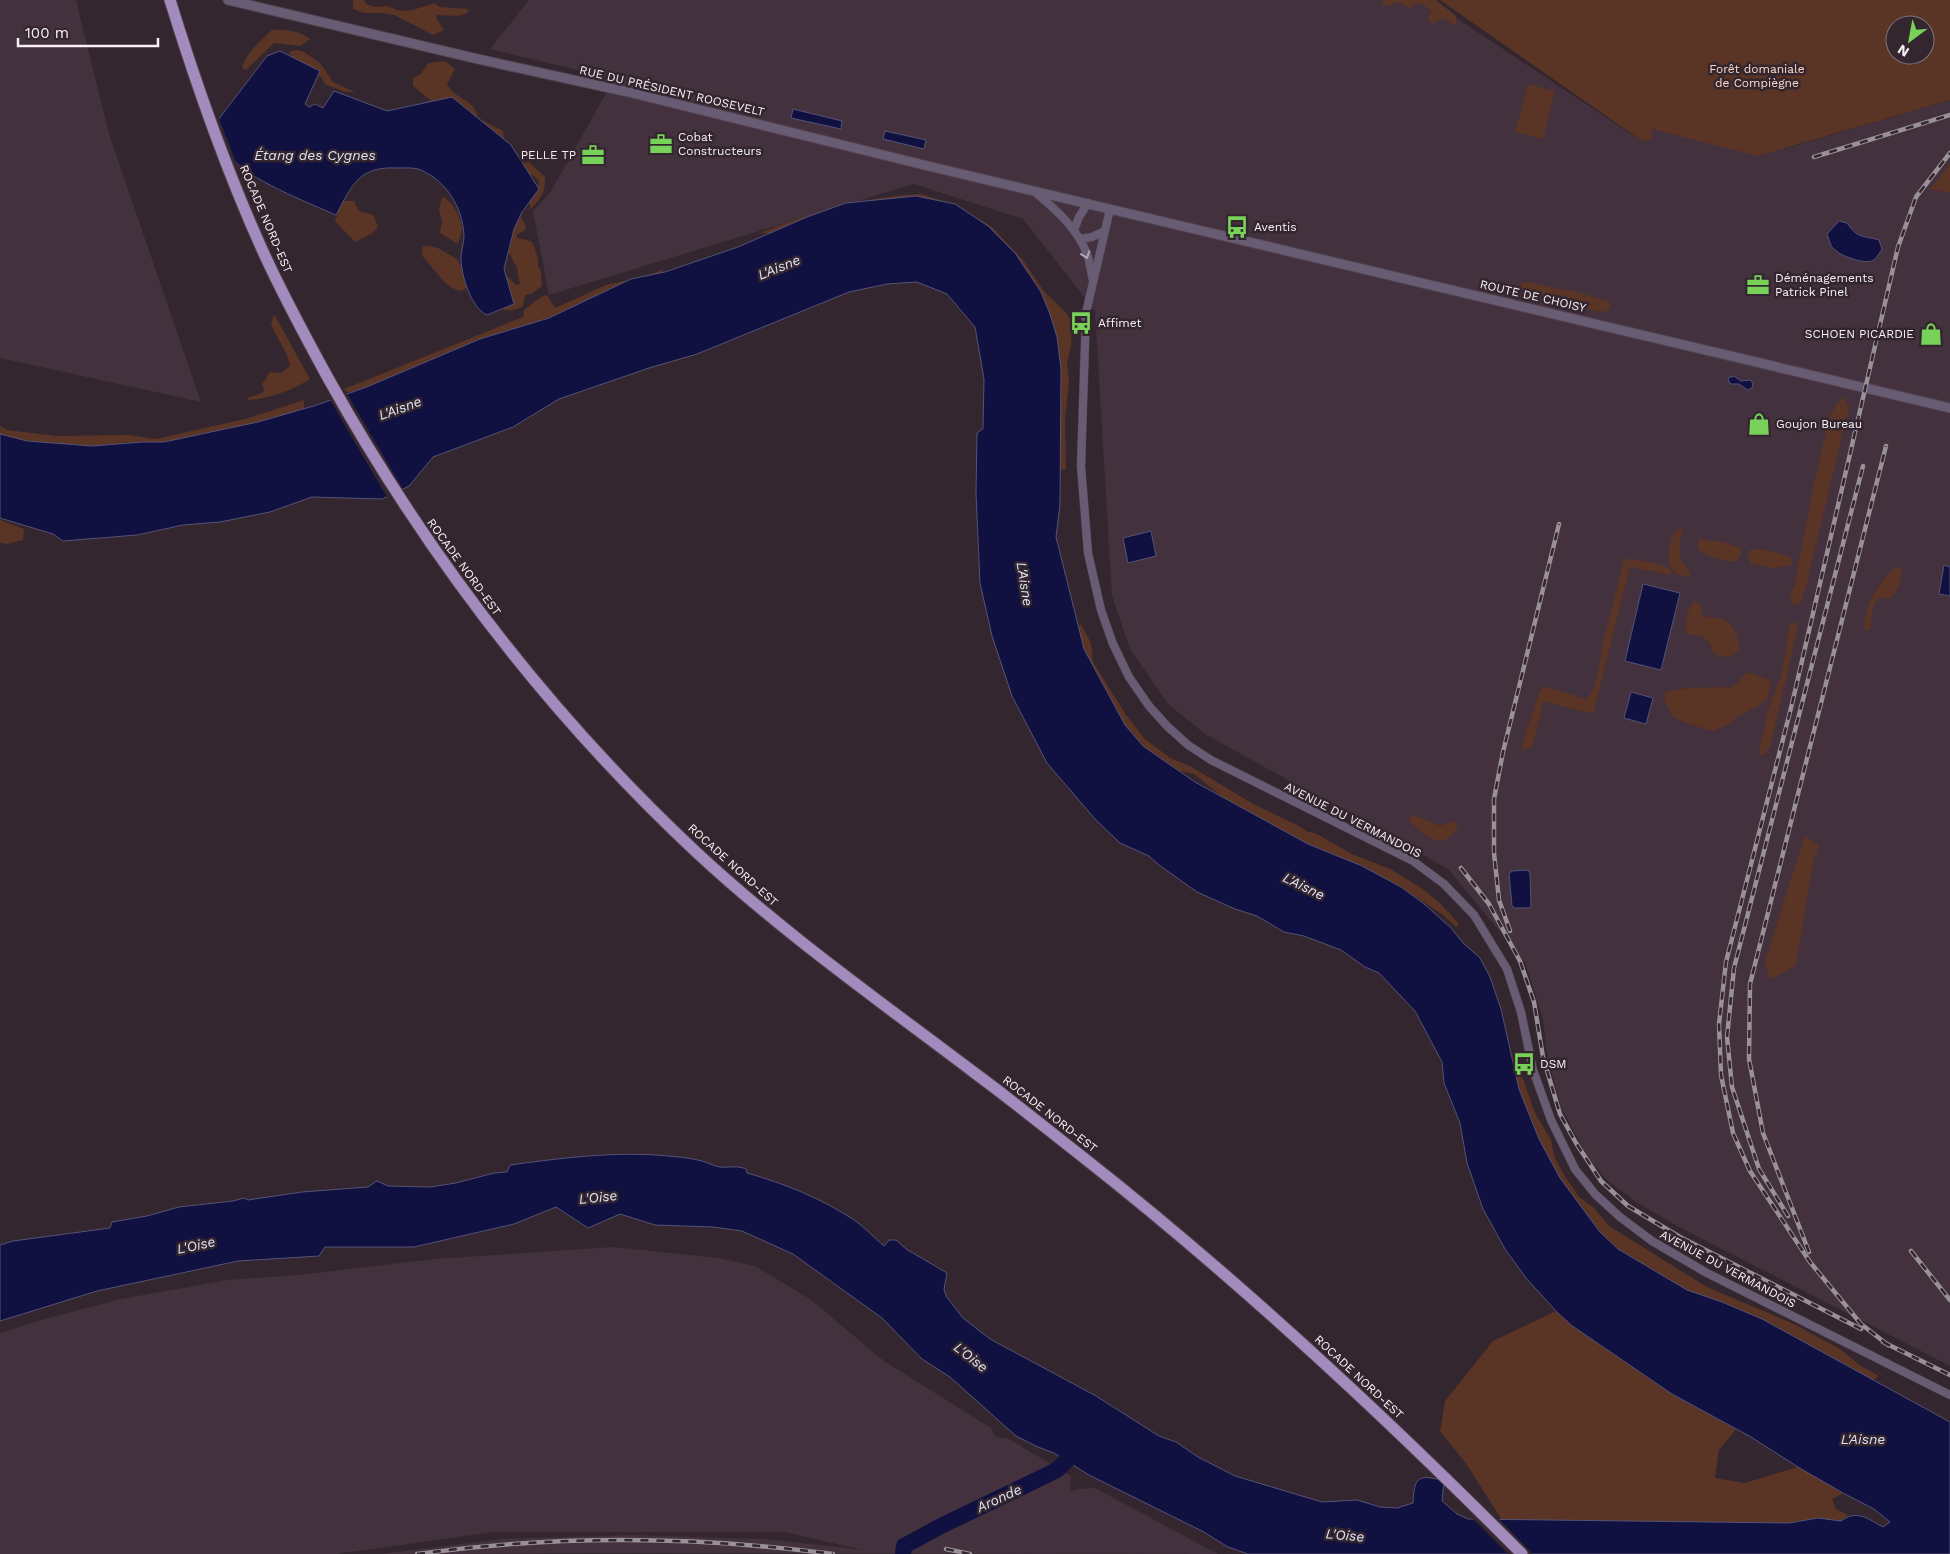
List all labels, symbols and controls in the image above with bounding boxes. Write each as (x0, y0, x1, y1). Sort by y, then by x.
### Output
scale bar (18, 15, 158, 47)
north arrow (1885, 15, 1935, 65)
text: 100 m (25, 24, 69, 42)
text: N (1894, 41, 1912, 61)
park label: Forêt domaniale de Compiègne (1709, 62, 1805, 90)
street label: RUE DU PRÉSIDENT ROOSEVELT (578, 63, 766, 119)
place label: Cobat Constructeurs (678, 130, 762, 158)
office icon: Cobat Constructeurs (648, 131, 674, 157)
office icon: PELLE TP (580, 142, 606, 168)
water label: Étang des Cygnes (254, 147, 376, 163)
place label: PELLE TP (521, 148, 576, 162)
street label: ROCADE NORD-EST (237, 163, 295, 275)
bus stop icon: Aventis (1224, 214, 1250, 240)
place label: Aventis (1254, 220, 1297, 234)
one-way arrow (1081, 250, 1091, 259)
water label: L'Aisne (755, 251, 803, 283)
place label: Déménagements Patrick Pinel (1775, 271, 1874, 299)
office icon: Déménagements Patrick Pinel (1745, 272, 1771, 298)
street label: ROUTE DE CHOISY (1478, 277, 1588, 315)
bus stop icon: Affimet (1068, 310, 1094, 336)
place label: Affimet (1098, 316, 1141, 330)
shop icon: SCHOEN PICARDIE (1918, 321, 1944, 347)
place label: SCHOEN PICARDIE (1805, 327, 1914, 341)
water label: L'Aisne (376, 393, 424, 423)
shop icon: Goujon Bureau (1746, 411, 1772, 437)
place label: Goujon Bureau (1776, 417, 1862, 431)
street label: ROCADE NORD-EST (424, 516, 504, 618)
water label: L'Aisne (1014, 561, 1036, 607)
street label: AVENUE DU VERMANDOIS (1282, 779, 1424, 861)
street label: ROCADE NORD-EST (685, 821, 781, 909)
water label: L'Aisne (1281, 869, 1327, 903)
bus stop icon: DSM (1511, 1051, 1537, 1077)
place label: DSM (1540, 1057, 1567, 1071)
street label: ROCADE NORD-EST (1000, 1073, 1100, 1155)
water label: L'Oise (578, 1187, 618, 1207)
street label: AVENUE DU VERMANDOIS (1658, 1227, 1798, 1311)
water label: L'Oise (175, 1233, 217, 1257)
street label: ROCADE NORD-EST (1312, 1332, 1406, 1422)
water label: L'Oise (951, 1339, 991, 1375)
water label: L'Aisne (1841, 1431, 1885, 1447)
water label: Aronde (973, 1481, 1024, 1516)
water label: L'Oise (1325, 1525, 1365, 1545)

